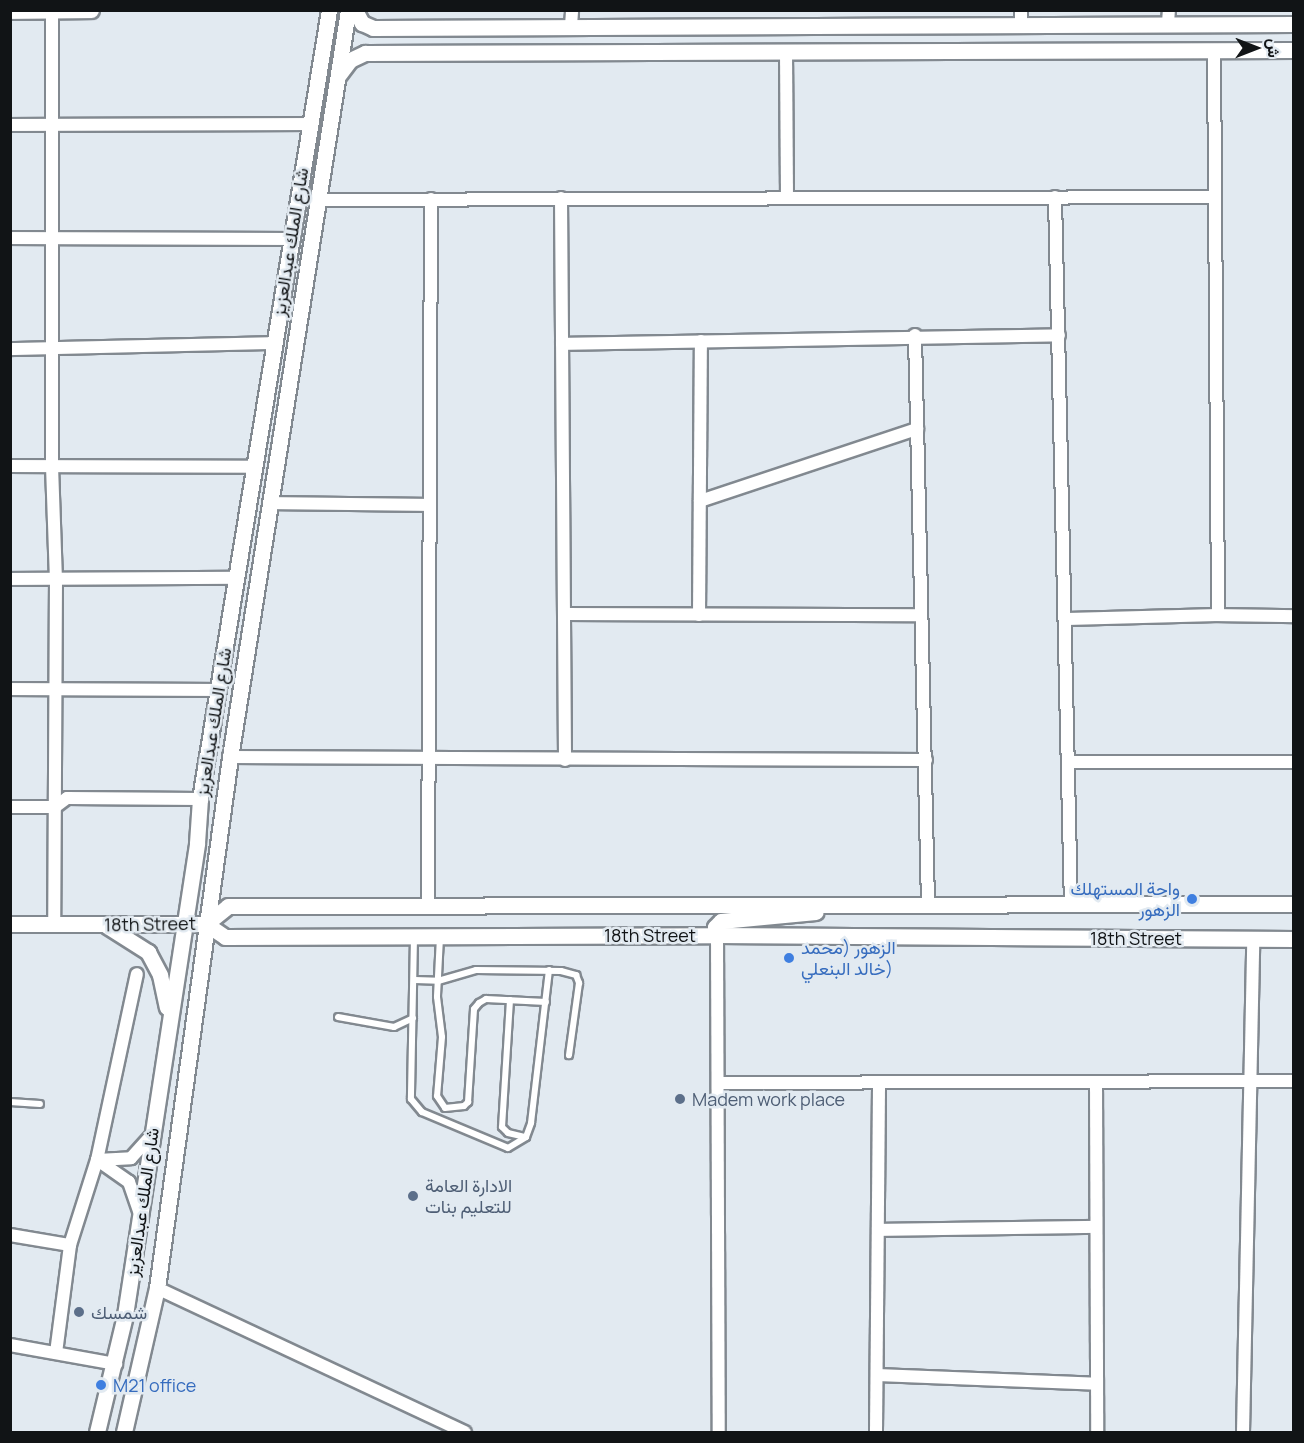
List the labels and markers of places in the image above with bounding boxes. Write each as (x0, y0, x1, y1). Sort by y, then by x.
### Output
place label: واحة المستهلك الزهور (1070, 878, 1180, 920)
marker: واحة المستهلك الزهور (1185, 892, 1199, 906)
place label: الزهور (محمد خالد البنعلي) (801, 937, 896, 980)
marker: الزهور (محمد خالد البنعلي) (782, 951, 796, 965)
place label: Madem work place (692, 1088, 845, 1110)
marker: Madem work place (673, 1092, 687, 1106)
place label: الادارة العامة للتعليم بنات (425, 1175, 512, 1218)
marker: الادارة العامة للتعليم بنات (406, 1189, 420, 1203)
place label: شمسك (91, 1301, 147, 1323)
marker: شمسك (72, 1305, 86, 1319)
place label: M21 office (113, 1374, 196, 1396)
marker: M21 office (94, 1378, 108, 1392)

